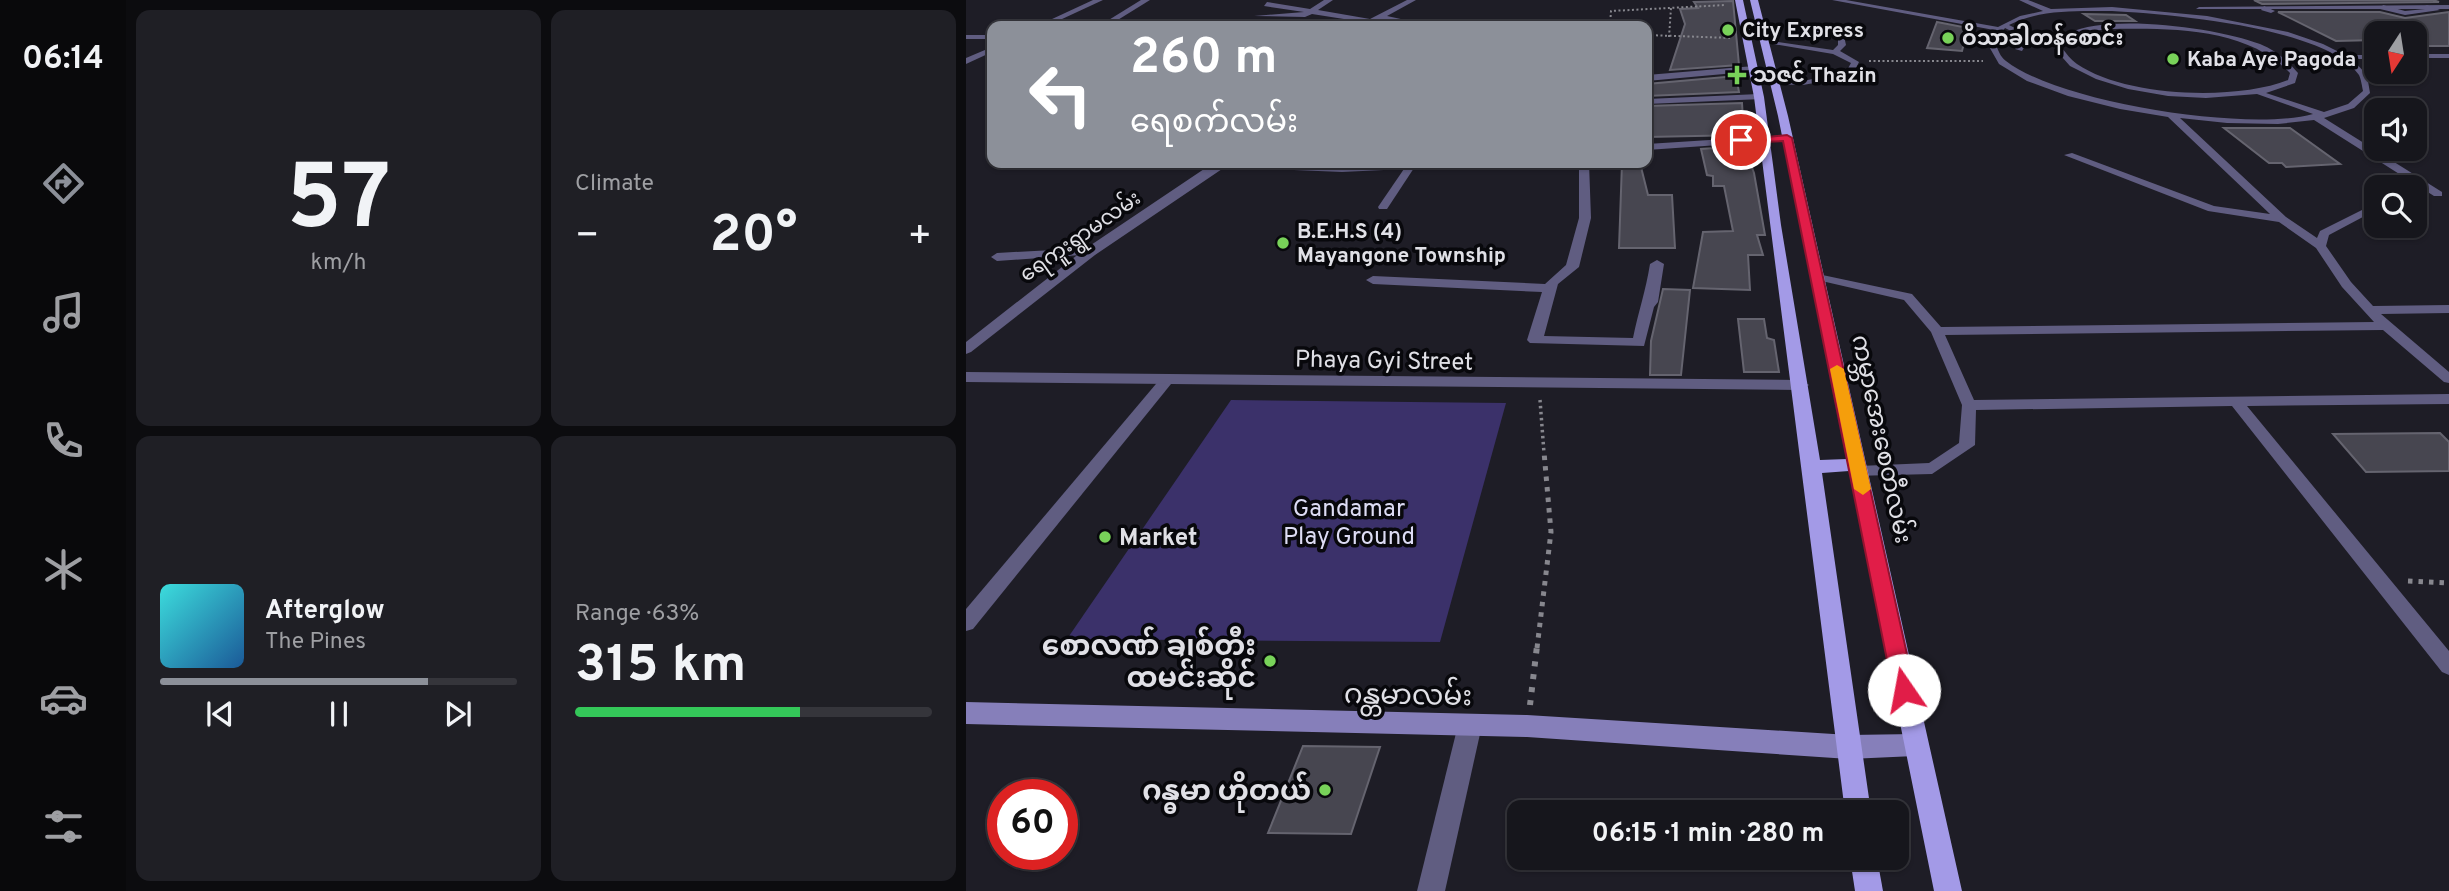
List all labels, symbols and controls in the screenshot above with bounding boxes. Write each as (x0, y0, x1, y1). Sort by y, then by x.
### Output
place label: City Express (1742, 18, 1864, 45)
north arrow (2364, 21, 2427, 84)
map controls (2364, 21, 2427, 238)
marker: City Express (1720, 22, 1736, 38)
place label: ဝိသာခါတန်စောင်း (1962, 22, 2123, 55)
text: 260 m (1130, 29, 1277, 91)
marker: ဝိသာခါတန်စောင်း (1940, 30, 1956, 46)
text: 06:14 (22, 40, 104, 80)
place label: Kaba Aye Pagoda (2187, 47, 2356, 74)
icon: left (1015, 49, 1106, 140)
marker: Kaba Aye Pagoda (2165, 51, 2181, 67)
place label: သဇင် Thazin (1753, 59, 1877, 90)
marker: သဇင် Thazin (1727, 65, 1747, 85)
button: sound (2364, 98, 2427, 161)
text: ရေစက်လမ်း (1130, 104, 1298, 144)
pin (1711, 110, 1771, 170)
icon: arrive (1722, 121, 1760, 159)
text: 57 (286, 146, 391, 261)
icon: directions (39, 159, 88, 208)
text: Climate (575, 170, 654, 199)
button: search (2364, 175, 2427, 238)
street label: ရေကူးရွာမလမ်း (1013, 182, 1148, 291)
text: 20° (710, 204, 797, 270)
text: − (575, 213, 600, 262)
text: + (907, 213, 932, 262)
place label: B.E.H.S (4) Mayangone Township (1297, 219, 1506, 270)
marker: B.E.H.S (4) Mayangone Township (1275, 235, 1291, 251)
text: km/h (311, 249, 366, 278)
icon: music (39, 288, 88, 337)
street label: ကမ္ဘာအေးစေတီလမ်း (1841, 332, 1920, 547)
street label: Phaya Gyi Street (1295, 345, 1473, 379)
icon: phone (39, 416, 88, 465)
park label: Gandamar Play Ground (1283, 495, 1415, 553)
place label: Market (1119, 524, 1197, 554)
marker: Market (1097, 529, 1113, 545)
icon: climate (39, 545, 88, 594)
text: Afterglow (265, 595, 385, 628)
text: Range · 63% (575, 600, 699, 629)
place label: စောလဏ် ချစ်တီး ထမင်းဆိုင် (1042, 626, 1256, 700)
text: The Pines (265, 628, 366, 657)
text: 315 km (575, 634, 746, 700)
marker: စောလဏ် ချစ်တီး ထမင်းဆိုင် (1262, 653, 1278, 669)
position arrow (1867, 653, 1941, 727)
icon: car (39, 674, 88, 723)
street label: ဂန္တမာလမ်း (1344, 675, 1472, 718)
icon: previous (201, 695, 239, 733)
icon: pause (320, 695, 358, 733)
icon: next (439, 695, 477, 733)
place label: ဂန္ဓမာ ဟိုတယ် (1142, 771, 1311, 814)
speed limit sign: 60 (987, 779, 1078, 870)
marker: ဂန္ဓမာ ဟိုတယ် (1317, 782, 1333, 798)
icon: filters (39, 802, 88, 851)
text: 06:15 · 1 min · 280 m (1592, 818, 1824, 851)

